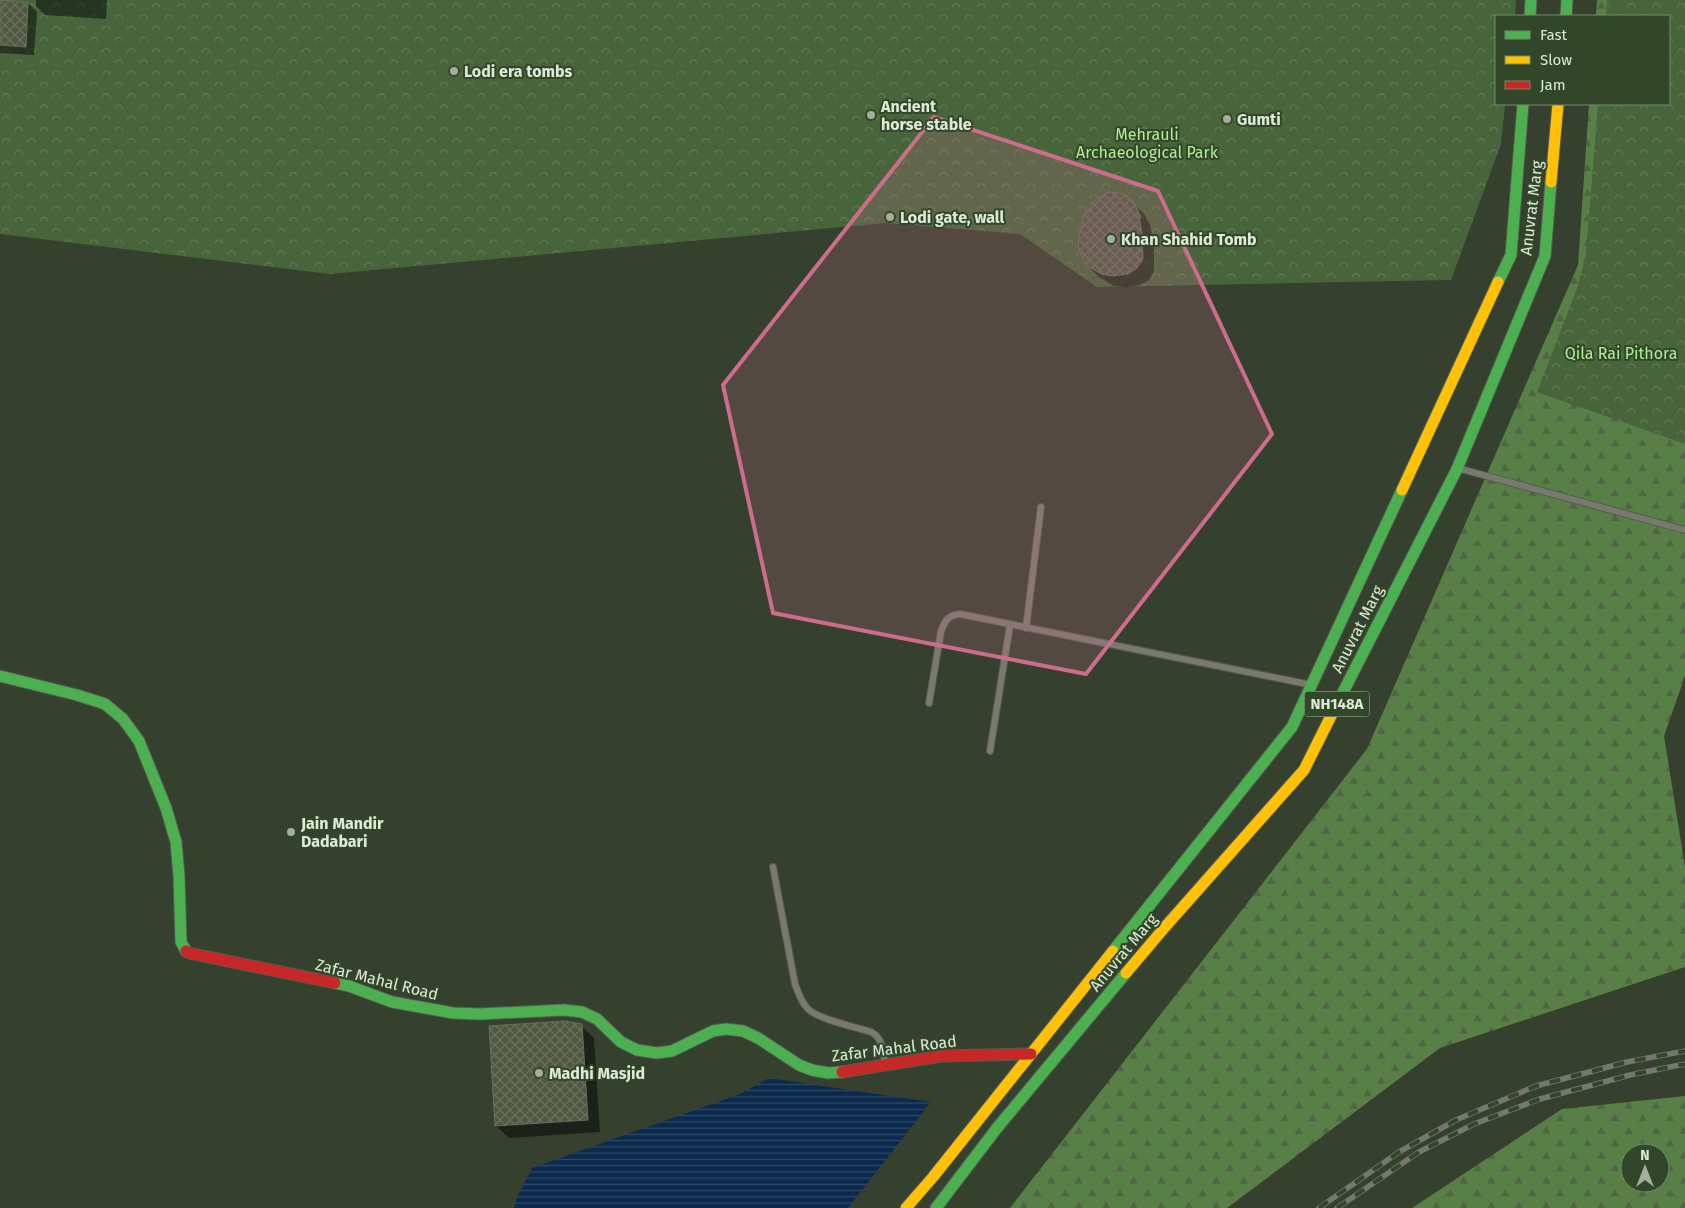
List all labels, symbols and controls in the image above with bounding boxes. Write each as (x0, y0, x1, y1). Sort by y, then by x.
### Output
legend (1495, 15, 1670, 105)
text: Fast (1540, 26, 1567, 44)
text: Slow (1540, 51, 1572, 69)
place label: Lodi era tombs (464, 62, 573, 81)
marker: Lodi era tombs (448, 65, 460, 77)
text: Jam (1540, 76, 1566, 94)
place label: Ancient horse stable (880, 97, 972, 134)
marker: Ancient horse stable (865, 109, 877, 121)
place label: Gumti (1237, 110, 1281, 129)
marker: Gumti (1221, 113, 1233, 125)
park label: Mehrauli Archaeological Park (1076, 125, 1219, 162)
street label: Anuvrat Marg (1516, 159, 1547, 257)
place label: Lodi gate, wall (900, 208, 1005, 227)
marker: Lodi gate, wall (884, 211, 896, 223)
place label: Khan Shahid Tomb (1121, 230, 1257, 249)
marker: Khan Shahid Tomb (1105, 233, 1117, 245)
park label: Qila Rai Pithora (1565, 344, 1677, 363)
street label: Anuvrat Marg (1327, 582, 1388, 676)
road number: NH148A (1304, 692, 1370, 716)
place label: Jain Mandir Dadabari (300, 814, 384, 851)
marker: Jain Mandir Dadabari (285, 826, 297, 838)
street label: Anuvrat Marg (1085, 909, 1162, 995)
street label: Zafar Mahal Road (314, 955, 440, 1004)
street label: Zafar Mahal Road (830, 1031, 958, 1066)
place label: Madhi Masjid (549, 1064, 645, 1083)
marker: Madhi Masjid (533, 1067, 545, 1079)
north arrow (1620, 1143, 1670, 1193)
text: N (1640, 1147, 1650, 1164)

